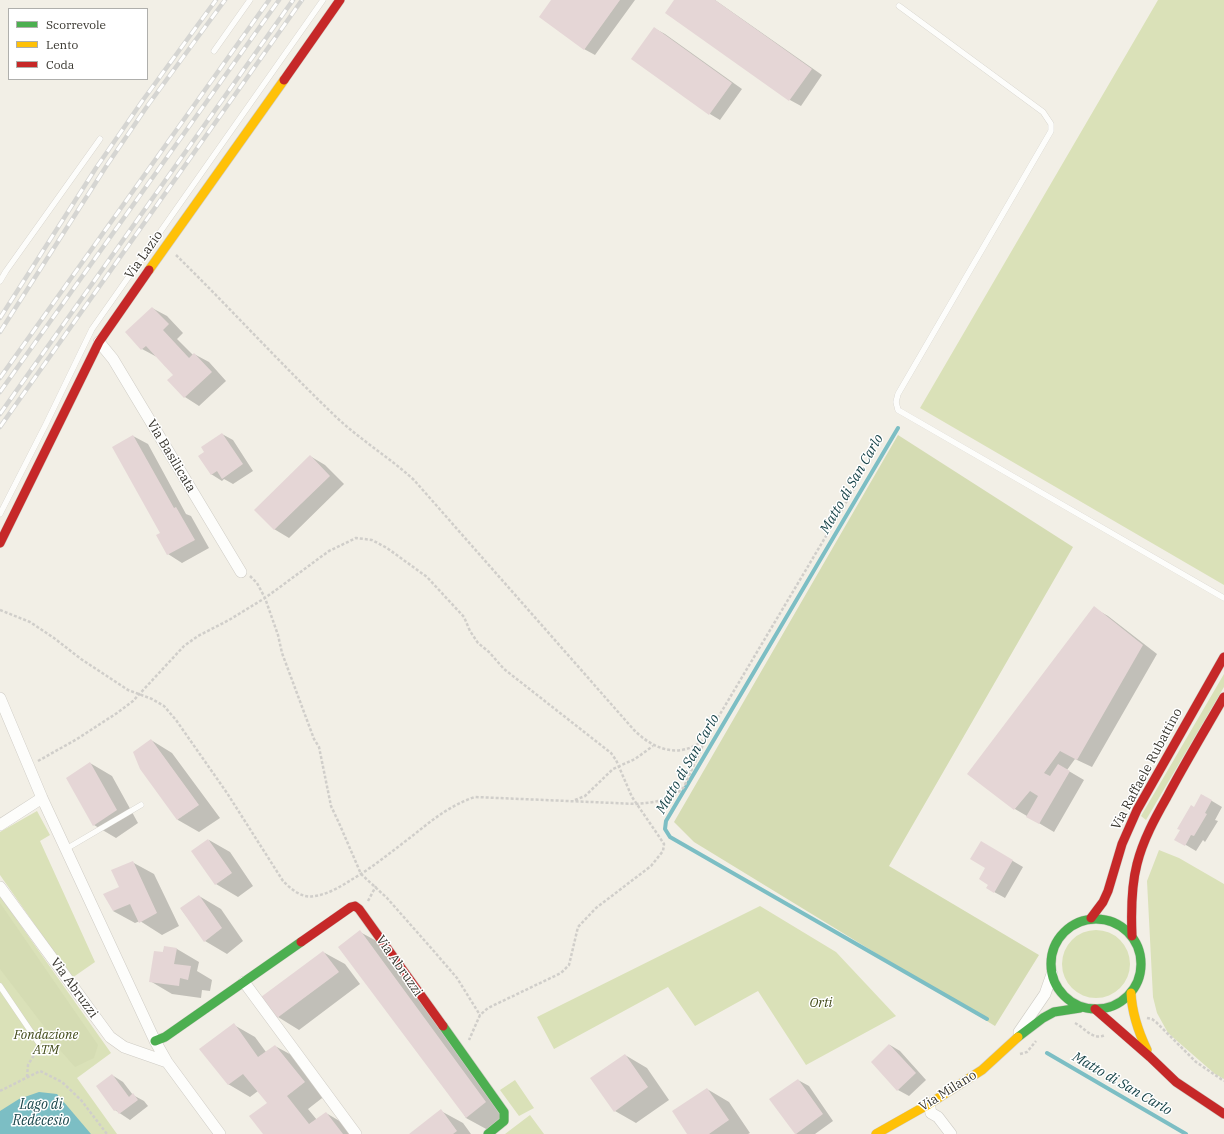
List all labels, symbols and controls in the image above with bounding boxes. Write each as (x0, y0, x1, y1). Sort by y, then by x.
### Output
legend (8, 8, 148, 80)
text: Scorrevole (46, 17, 106, 32)
text: Lento (46, 37, 78, 52)
text: Coda (46, 57, 74, 72)
street label: Via Lazio (122, 228, 166, 282)
street label: Via Basilicata (143, 417, 199, 495)
water label: Matto di San Carlo (817, 431, 887, 537)
street label: Via Raffaele Rubattino (1108, 705, 1186, 833)
water label: Matto di San Carlo (653, 711, 723, 817)
street label: Via Abruzzi (372, 933, 426, 999)
street label: Via Abruzzi (47, 955, 101, 1021)
park label: Orti (810, 995, 832, 1011)
park label: Fondazione ATM (14, 1027, 78, 1058)
water label: Matto di San Carlo (1069, 1049, 1175, 1119)
street label: Via Milano (916, 1067, 980, 1115)
water label: Lago di Redecesio (13, 1097, 69, 1130)

